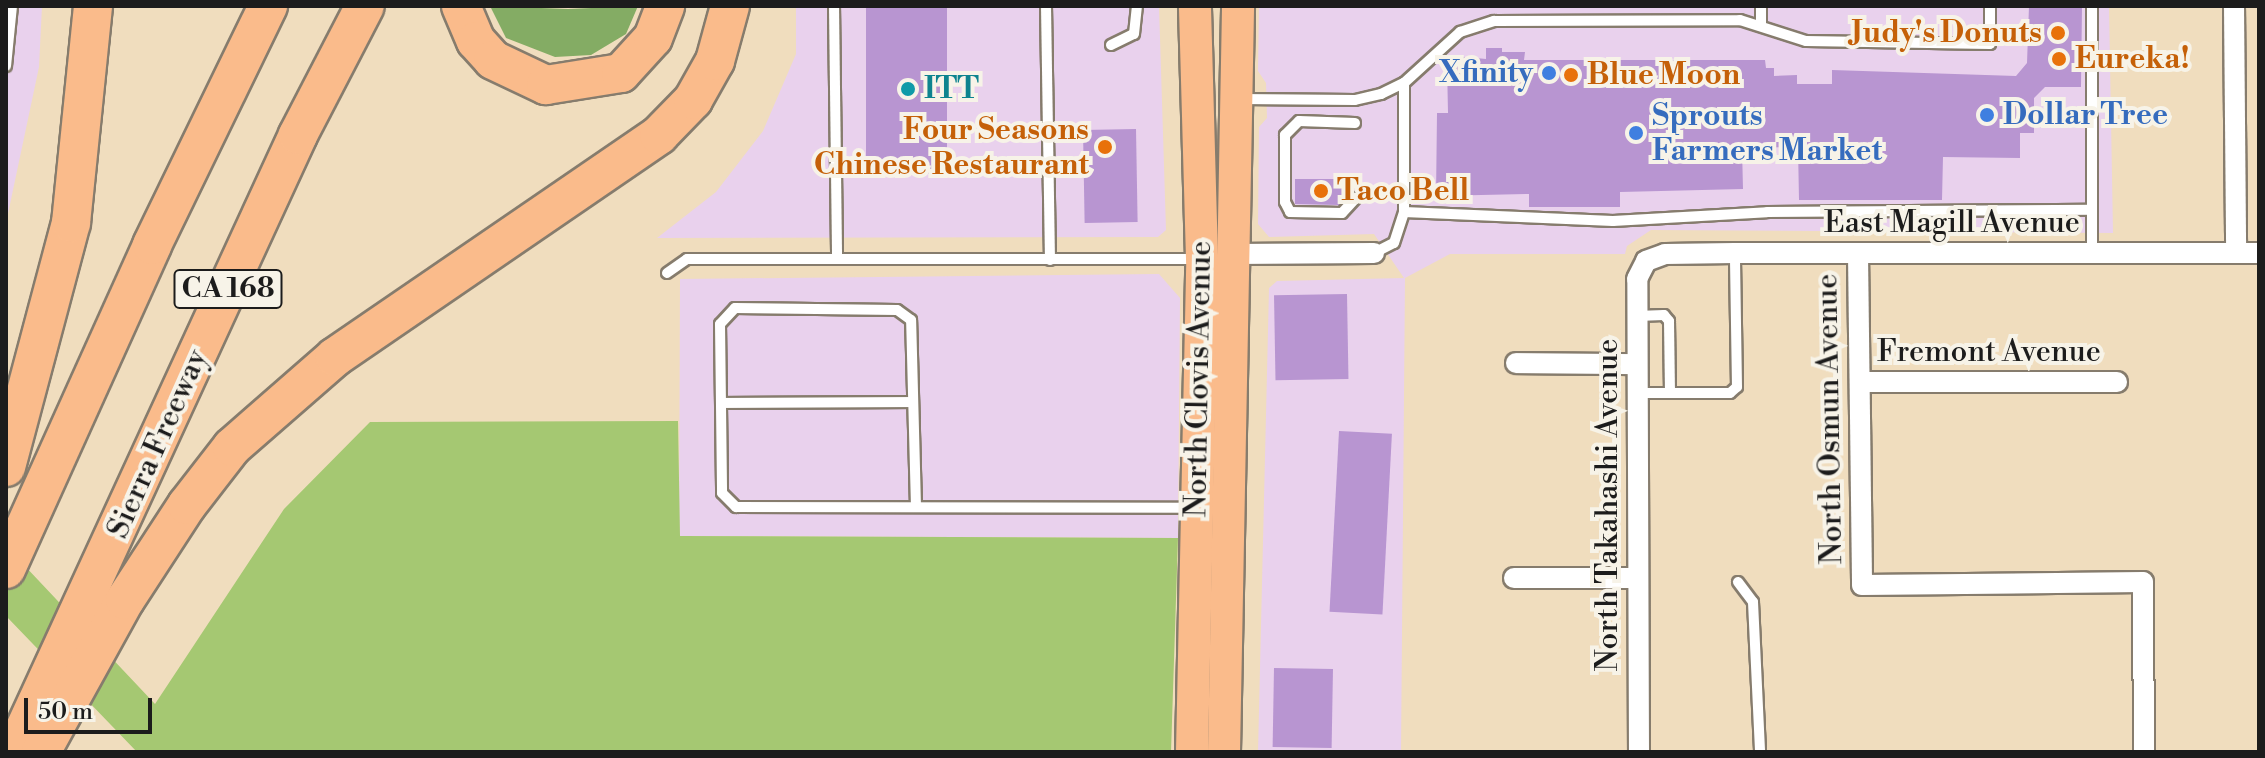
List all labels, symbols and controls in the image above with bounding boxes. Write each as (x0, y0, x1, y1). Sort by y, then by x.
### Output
place label: Judy's Donuts (1851, 15, 2042, 51)
marker: Judy's Donuts (2049, 24, 2067, 42)
place label: Eureka! (2075, 41, 2190, 77)
marker: Eureka! (2050, 50, 2068, 68)
place label: Xfinity (1439, 55, 1533, 91)
place label: Blue Moon (1587, 57, 1740, 93)
marker: Xfinity (1540, 64, 1558, 82)
marker: Blue Moon (1562, 66, 1580, 84)
place label: ITT (924, 71, 979, 107)
marker: ITT (899, 80, 917, 98)
place label: Dollar Tree (2003, 97, 2168, 133)
place label: Sprouts Farmers Market (1652, 98, 1882, 168)
marker: Dollar Tree (1978, 106, 1996, 124)
place label: Four Seasons Chinese Restaurant (814, 112, 1089, 182)
marker: Sprouts Farmers Market (1627, 124, 1645, 142)
marker: Four Seasons Chinese Restaurant (1096, 138, 1114, 156)
place label: Taco Bell (1337, 173, 1469, 209)
marker: Taco Bell (1312, 182, 1330, 200)
street label: East Magill Avenue (1824, 205, 2080, 241)
street label: North Clovis Avenue (1179, 240, 1219, 518)
road number: CA 168 (172, 265, 284, 313)
street label: North Osmun Avenue (1809, 273, 1851, 565)
street label: Fremont Avenue (1877, 334, 2101, 370)
street label: North Takahashi Avenue (1590, 338, 1626, 672)
street label: Sierra Freeway (100, 344, 216, 544)
scale bar (28, 682, 156, 732)
text: 50 m (38, 697, 93, 727)

